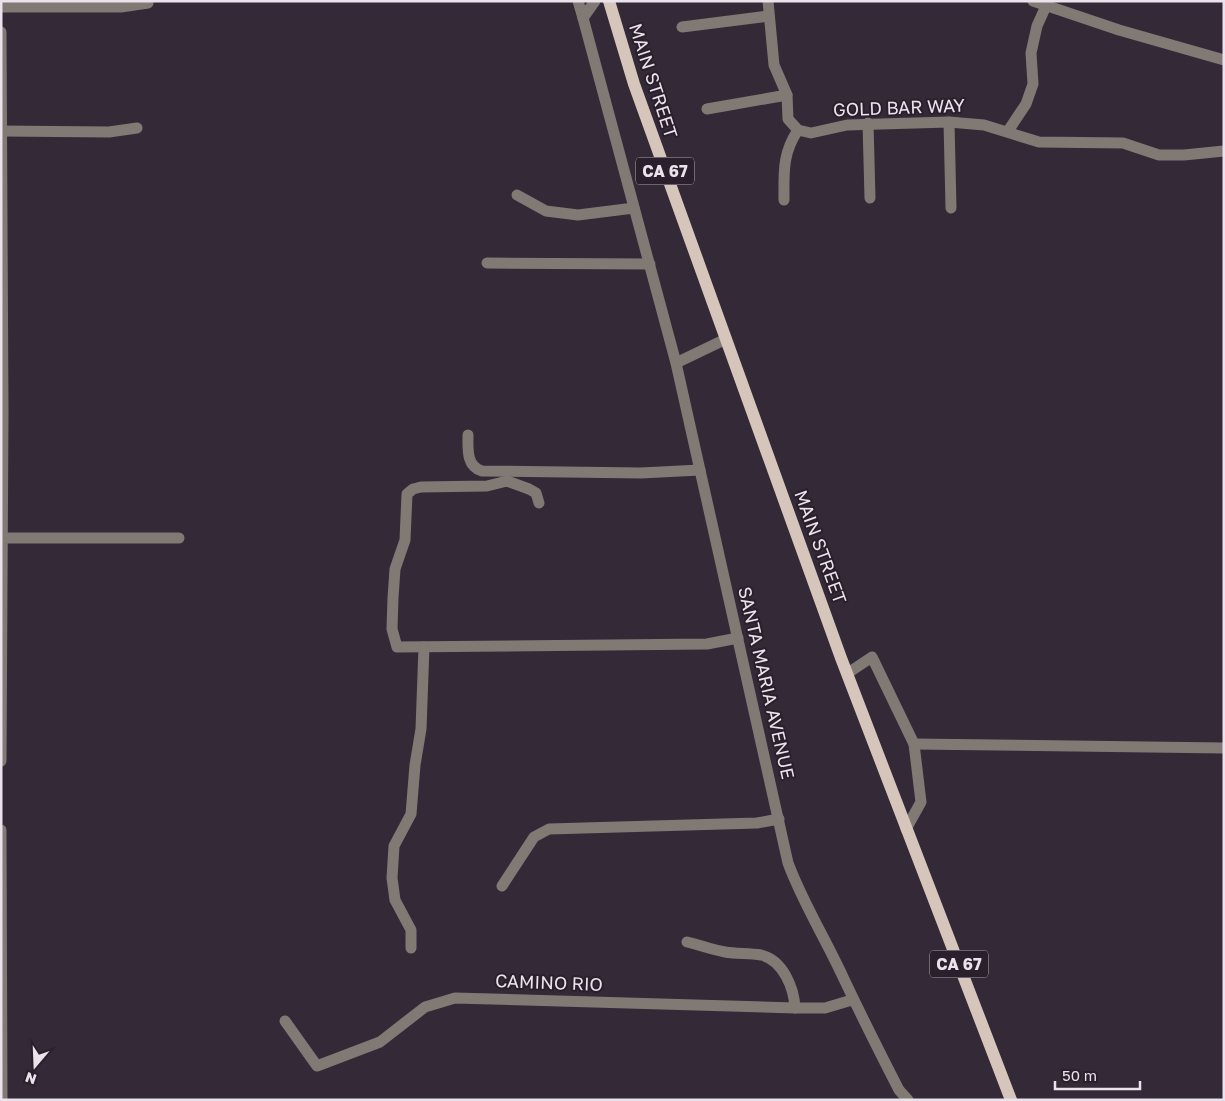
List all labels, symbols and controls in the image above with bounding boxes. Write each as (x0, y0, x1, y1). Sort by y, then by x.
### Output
street label: MAIN STREET (625, 21, 683, 141)
street label: GOLD BAR WAY (833, 94, 966, 120)
road number: CA 67 (636, 158, 694, 185)
street label: MAIN STREET (790, 487, 852, 607)
street label: SANTA MARIA AVENUE (734, 585, 800, 781)
road number: CA 67 (930, 951, 988, 978)
street label: CAMINO RIO (495, 969, 603, 995)
north arrow (10, 1041, 60, 1091)
scale bar (1055, 1058, 1140, 1090)
text: 50 m (1062, 1066, 1097, 1084)
text: N (23, 1069, 38, 1089)

